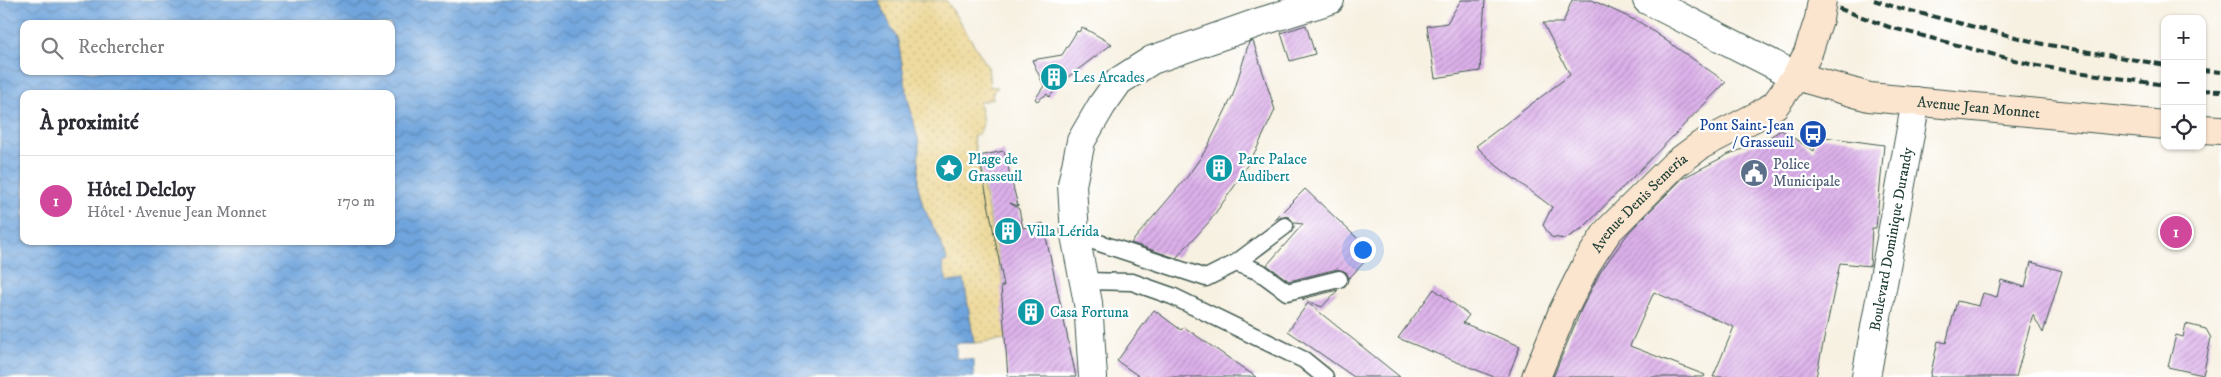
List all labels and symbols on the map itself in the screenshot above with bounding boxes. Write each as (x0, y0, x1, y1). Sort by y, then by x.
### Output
building icon: Les Arcades (1039, 62, 1069, 92)
place label: Les Arcades (1073, 68, 1145, 87)
street label: Avenue Jean Monnet (1916, 93, 2041, 123)
place label: Pont Saint-Jean / Grasseuil (1700, 116, 1794, 152)
bus stop icon: Pont Saint-Jean / Grasseuil (1798, 119, 1828, 149)
street label: Boulevard Dominique Durandy (1866, 145, 1918, 333)
street label: Avenue Denis Semeria (1587, 149, 1692, 256)
place label: Plage de Grasseuil (968, 150, 1023, 186)
place label: Parc Palace Audibert (1238, 150, 1307, 186)
place icon: Plage de Grasseuil (934, 153, 964, 183)
building icon: Parc Palace Audibert (1204, 153, 1234, 183)
place label: Police Municipale (1773, 155, 1840, 191)
public building icon: Police Municipale (1739, 158, 1769, 188)
pin: 1 (2160, 213, 2192, 251)
building icon: Villa Lérida (993, 216, 1023, 246)
place label: Villa Lérida (1026, 222, 1100, 241)
your location (1350, 237, 1376, 263)
building icon: Casa Fortuna (1016, 297, 1046, 327)
place label: Casa Fortuna (1050, 303, 1129, 322)

